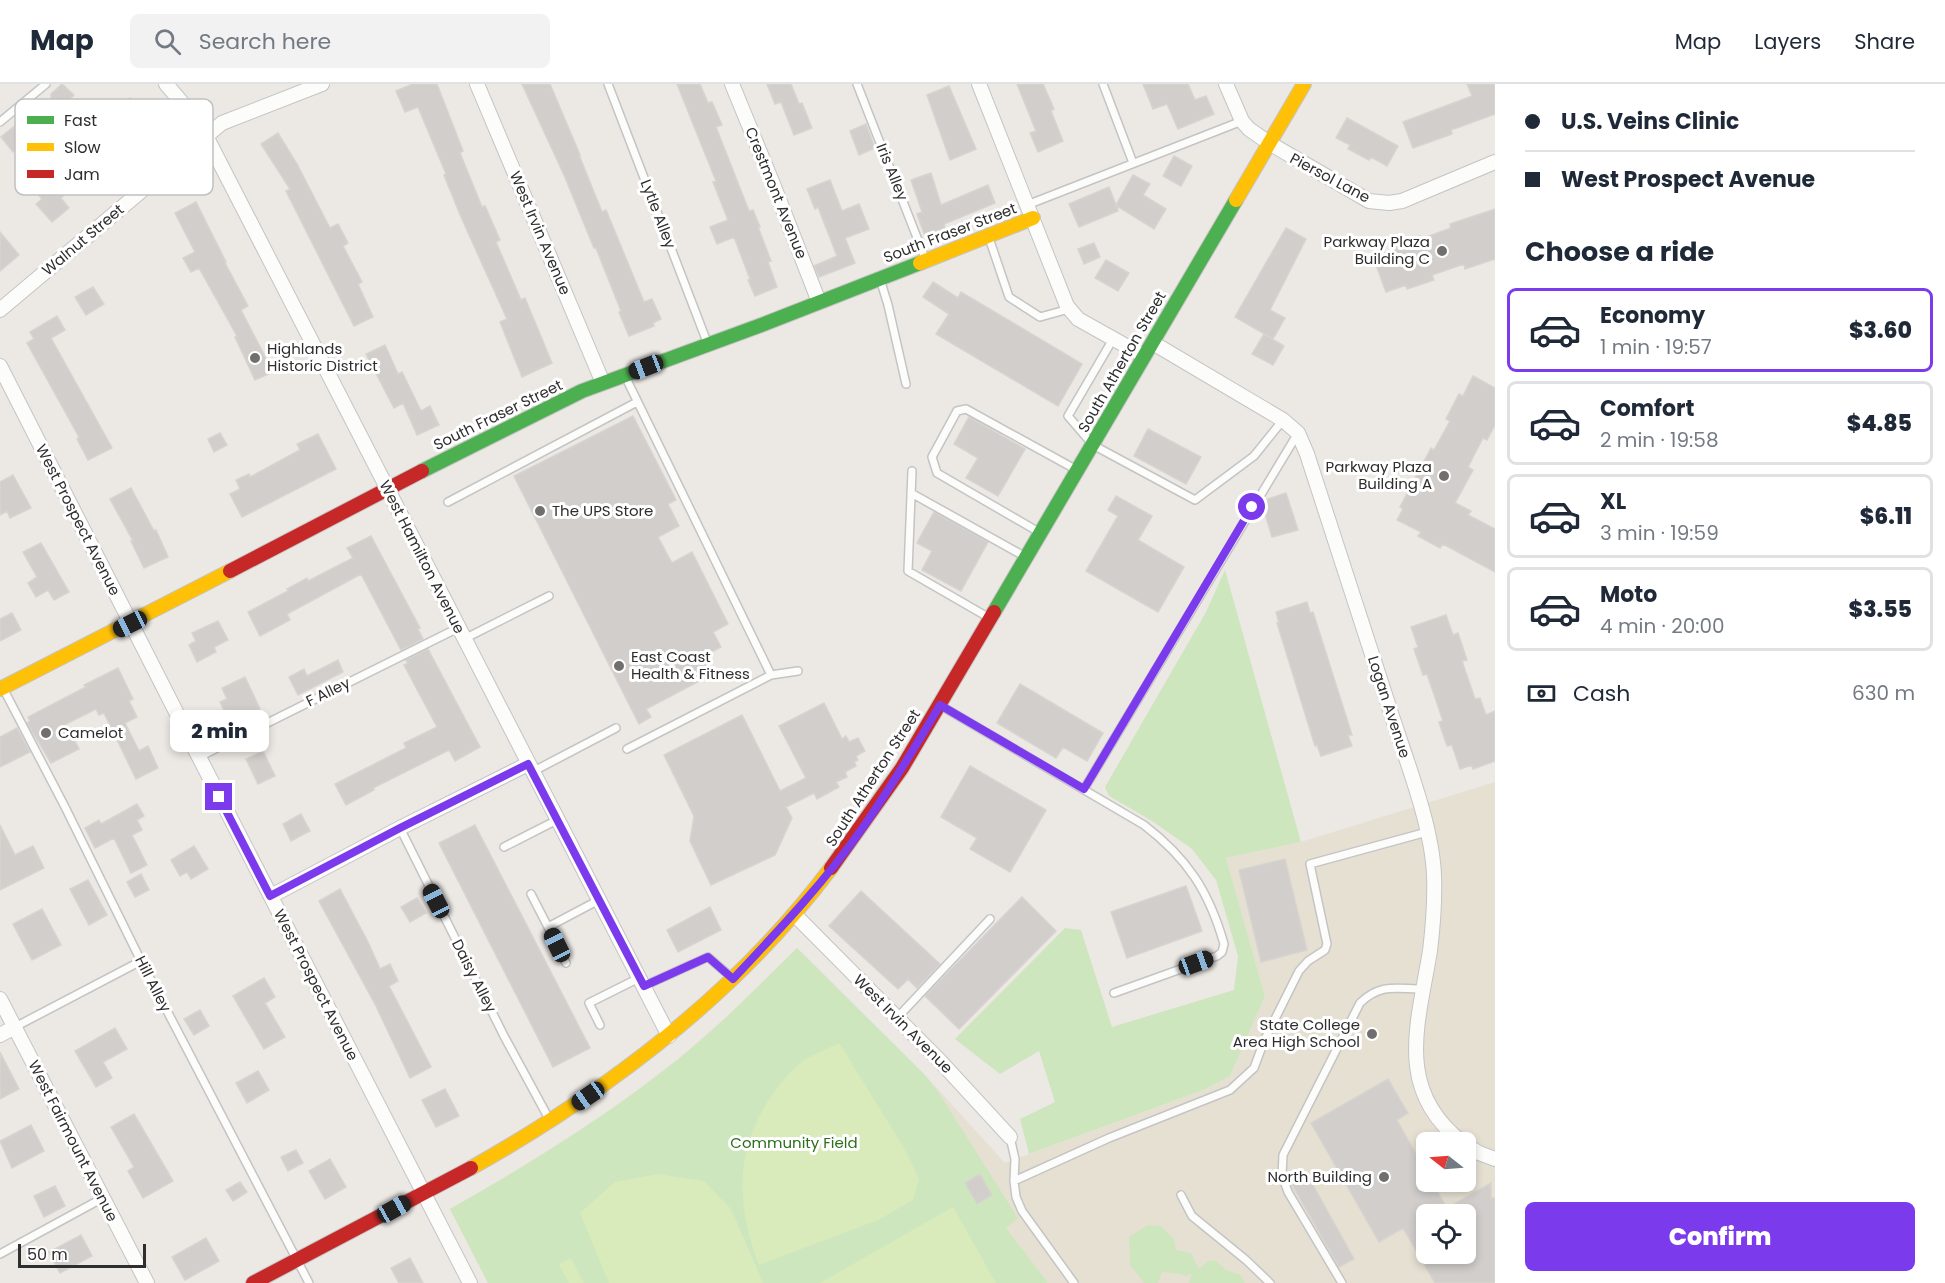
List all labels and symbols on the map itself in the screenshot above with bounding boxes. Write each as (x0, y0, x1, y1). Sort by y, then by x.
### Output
legend (15, 99, 213, 195)
text: Fast (64, 109, 97, 132)
street label: Crestmont Avenue (740, 124, 812, 262)
text: Slow (64, 136, 101, 159)
street label: Iris Alley (871, 140, 914, 204)
street label: Piersol Lane (1286, 148, 1374, 207)
text: Jam (64, 163, 100, 186)
street label: West Irvin Avenue (505, 168, 576, 298)
street label: Lytle Alley (636, 176, 681, 252)
street label: South Fraser Street (880, 197, 1019, 268)
street label: Walnut Street (37, 199, 128, 280)
place label: Parkway Plaza Building C (1323, 231, 1430, 269)
marker: Parkway Plaza Building C (1435, 244, 1449, 258)
street label: South Atherton Street (1073, 287, 1171, 436)
place label: Highlands Historic District (267, 338, 378, 376)
marker: Highlands Historic District (248, 351, 262, 365)
car (626, 352, 666, 382)
street label: South Fraser Street (430, 374, 566, 455)
street label: West Prospect Avenue (31, 440, 126, 599)
place label: Parkway Plaza Building A (1325, 456, 1432, 494)
marker: Parkway Plaza Building A (1437, 469, 1451, 483)
street label: West Hamilton Avenue (375, 476, 470, 637)
route start (1238, 493, 1265, 520)
place label: The UPS Store (552, 500, 653, 521)
marker: The UPS Store (533, 504, 547, 518)
car (110, 608, 150, 640)
place label: East Coast Health & Fitness (631, 646, 750, 684)
street label: Logan Avenue (1363, 653, 1416, 761)
marker: East Coast Health & Fitness (612, 659, 626, 673)
street label: F Alley (302, 672, 354, 711)
street label: South Atherton Street (820, 705, 925, 850)
callout: 2 min (170, 710, 268, 752)
place label: Camelot (58, 722, 123, 743)
marker: Camelot (39, 726, 53, 740)
route end (205, 783, 232, 810)
car (420, 881, 452, 921)
street label: West Prospect Avenue (269, 905, 364, 1064)
car (541, 925, 573, 965)
street label: Daisy Alley (447, 935, 502, 1017)
car (1176, 948, 1216, 978)
street label: Hill Alley (130, 952, 177, 1016)
street label: West Irvin Avenue (849, 969, 958, 1078)
place label: State College Area High School (1233, 1014, 1360, 1052)
marker: State College Area High School (1365, 1027, 1379, 1041)
street label: West Fairmount Avenue (24, 1057, 123, 1225)
car (568, 1078, 608, 1114)
park label: Community Field (730, 1132, 858, 1153)
north arrow (1416, 1132, 1476, 1192)
place label: North Building (1267, 1166, 1372, 1187)
marker: North Building (1377, 1170, 1391, 1184)
car (374, 1192, 414, 1226)
scale bar (18, 1241, 146, 1268)

